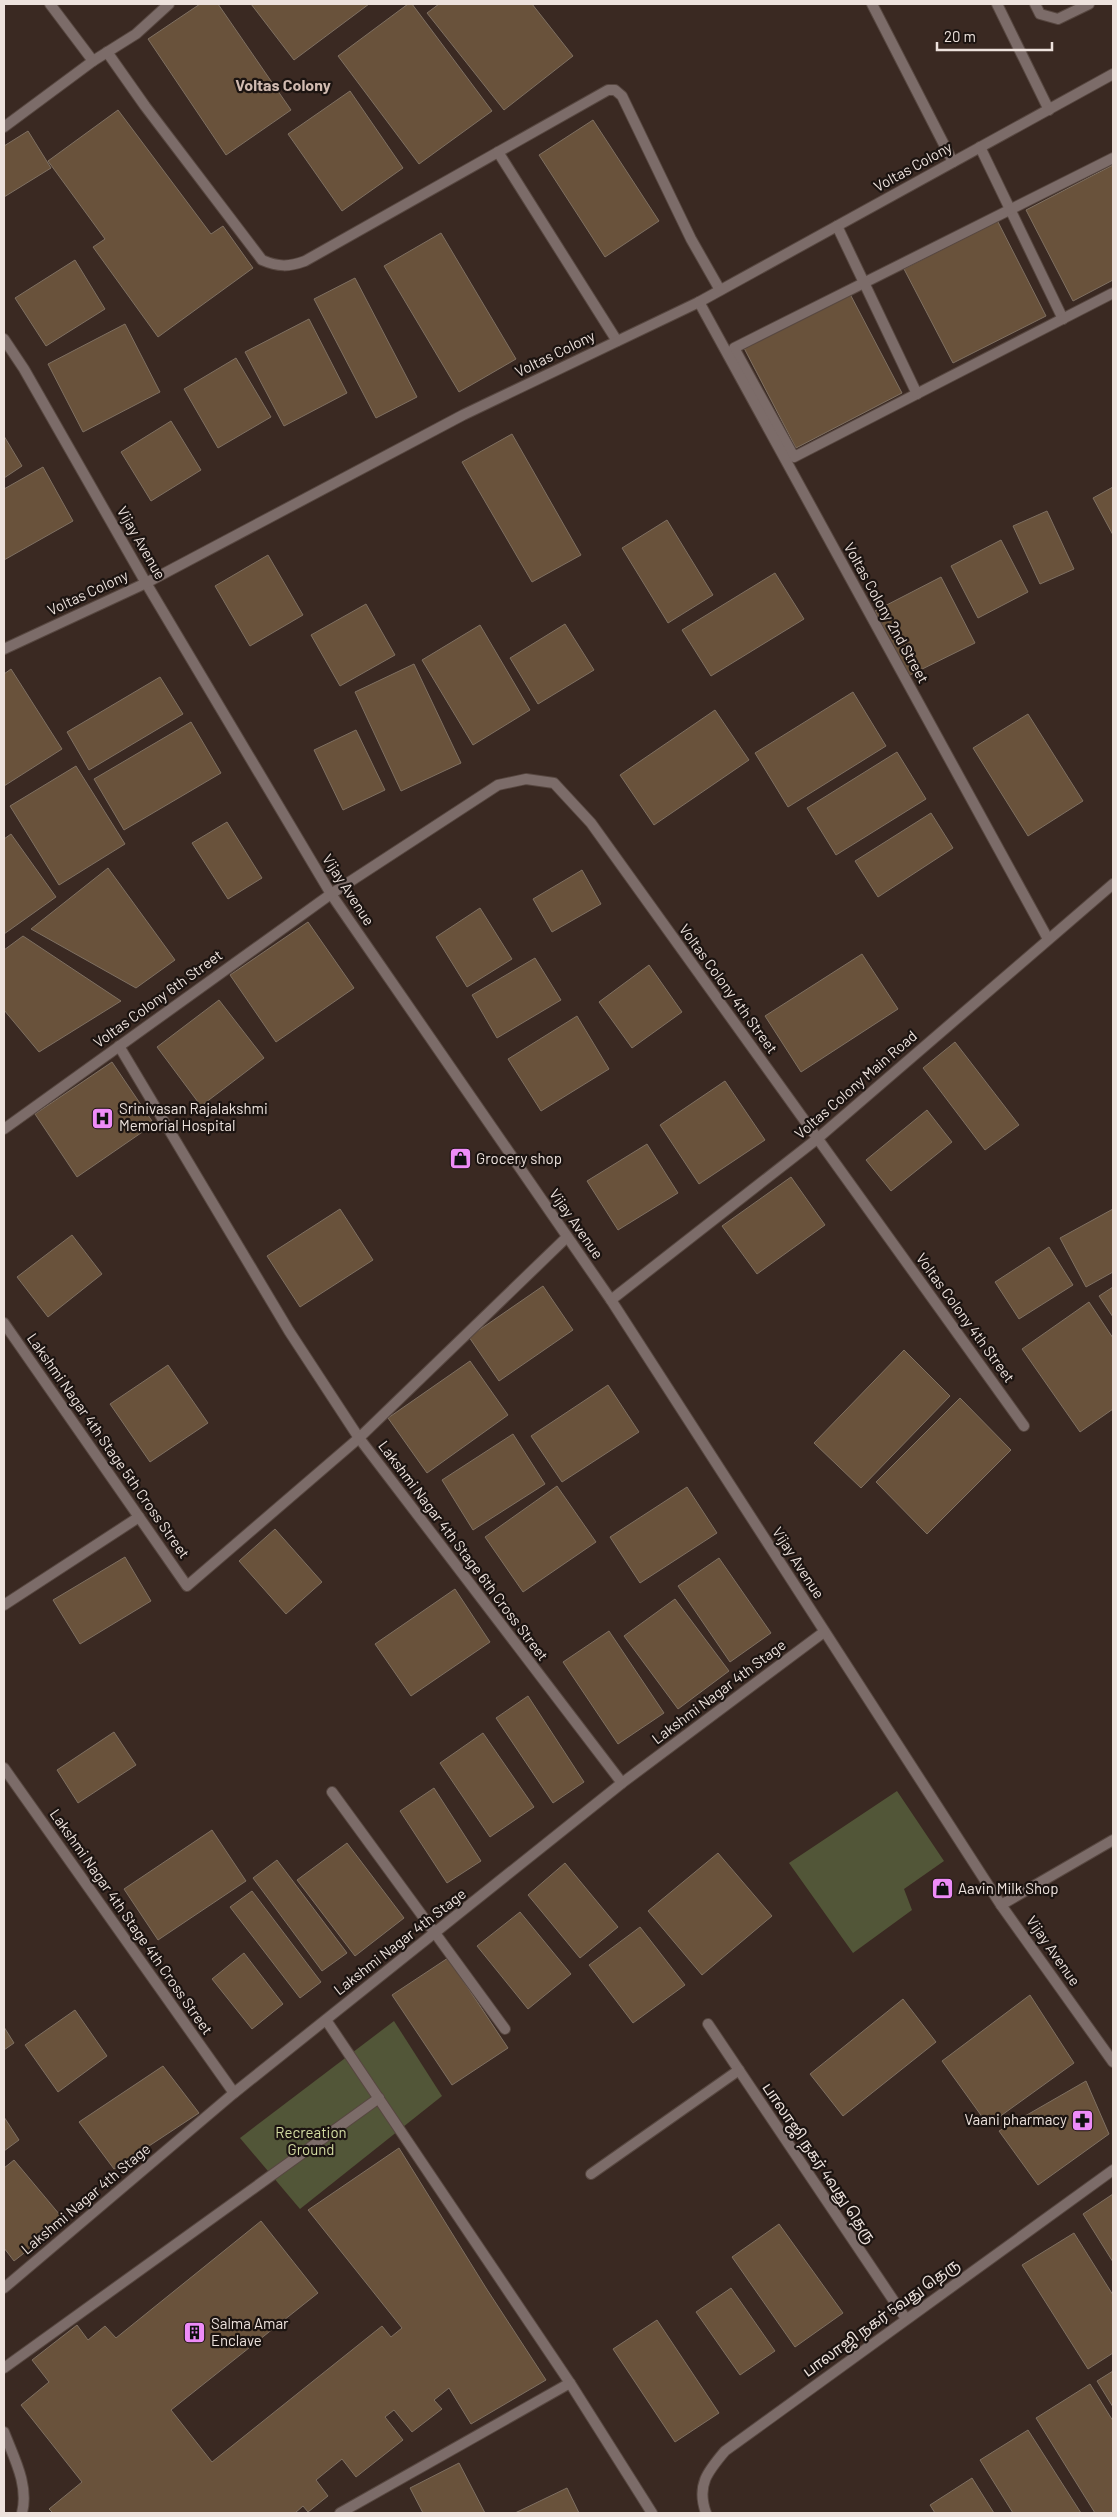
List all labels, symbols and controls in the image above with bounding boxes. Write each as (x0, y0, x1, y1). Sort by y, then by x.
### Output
scale bar (937, 20, 1052, 52)
text: 20 m (944, 27, 976, 45)
district label: Voltas Colony (235, 75, 331, 94)
street label: Voltas Colony (870, 137, 955, 195)
street label: Voltas Colony (512, 326, 598, 380)
street label: Vijay Avenue (114, 503, 170, 582)
street label: Voltas Colony 2nd Street (841, 539, 933, 686)
street label: Voltas Colony (44, 566, 131, 619)
street label: Vijay Avenue (319, 850, 379, 929)
street label: Voltas Colony 4th Street (676, 920, 782, 1057)
street label: Voltas Colony 6th Street (89, 945, 225, 1051)
street label: Voltas Colony Main Road (790, 1026, 920, 1142)
place label: Srinivasan Rajalakshmi Memorial Hospital (119, 1099, 268, 1134)
hospital icon: Srinivasan Rajalakshmi Memorial Hospital (91, 1106, 115, 1130)
shop icon: Grocery shop (448, 1147, 472, 1171)
place label: Grocery shop (476, 1149, 562, 1167)
street label: Vijay Avenue (546, 1185, 608, 1262)
street label: Voltas Colony 4th Street (913, 1249, 1019, 1386)
street label: Lakshmi Nagar 4th Stage 5th Cross Street (24, 1329, 194, 1562)
street label: Lakshmi Nagar 4th Stage 6th Cross Street (375, 1437, 553, 1664)
street label: Vijay Avenue (769, 1523, 829, 1602)
street label: Lakshmi Nagar 4th Stage (648, 1635, 789, 1747)
street label: Lakshmi Nagar 4th Stage 4th Cross Street (47, 1805, 217, 2038)
shop icon: Aavin Milk Shop (930, 1877, 954, 1901)
place label: Aavin Milk Shop (958, 1879, 1058, 1897)
street label: Lakshmi Nagar 4th Stage (330, 1884, 469, 1998)
street label: Vijay Avenue (1023, 1912, 1085, 1989)
street label: பாலாஜி நகர் 4வது தெரு (757, 2079, 880, 2248)
pharmacy icon: Vaani pharmacy (1071, 2108, 1095, 2132)
place label: Vaani pharmacy (964, 2110, 1067, 2128)
park label: Recreation Ground (275, 2123, 347, 2158)
street label: Lakshmi Nagar 4th Stage (17, 2139, 154, 2257)
street label: பாலாஜி நகர் 5வது தெரு (799, 2254, 964, 2382)
place label: Salma Amar Enclave (211, 2314, 289, 2349)
building icon: Salma Amar Enclave (183, 2321, 207, 2345)

